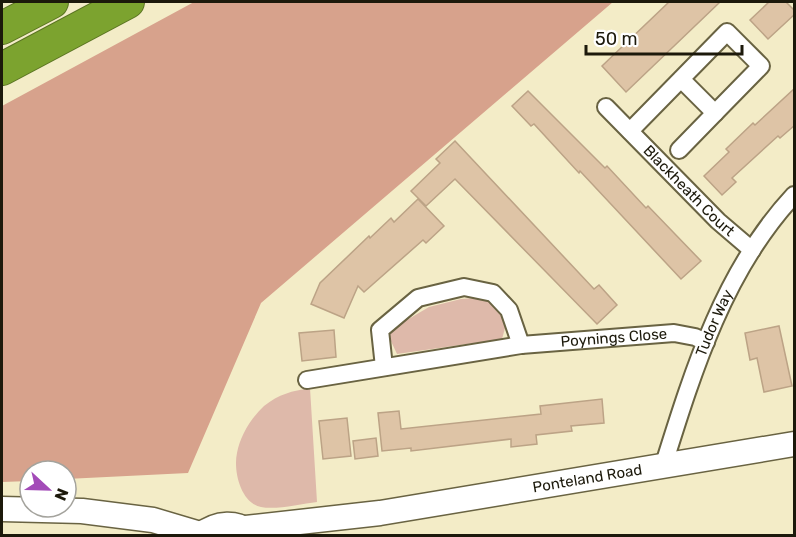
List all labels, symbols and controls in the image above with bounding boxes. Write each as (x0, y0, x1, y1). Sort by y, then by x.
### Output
scale bar (586, 18, 742, 56)
text: 50 m (595, 28, 638, 50)
street label: Blackheath Court (640, 141, 738, 240)
street label: Tudor Way (692, 287, 737, 359)
street label: Poynings Close (560, 325, 668, 351)
north arrow (18, 459, 78, 519)
street label: Ponteland Road (531, 460, 643, 496)
text: N (50, 486, 72, 503)

